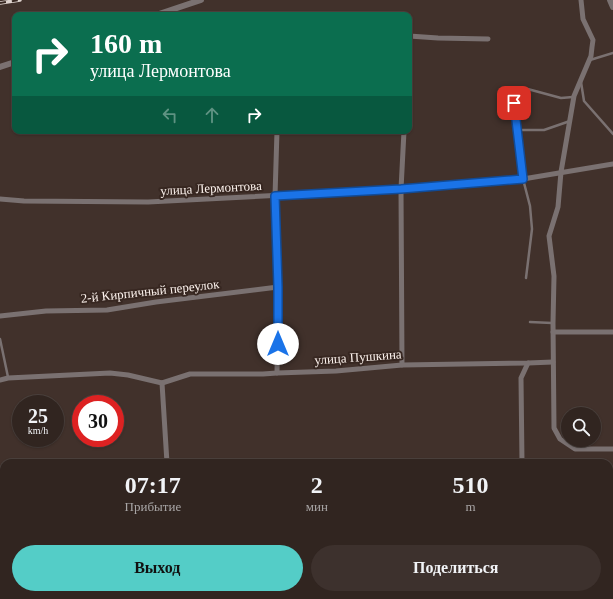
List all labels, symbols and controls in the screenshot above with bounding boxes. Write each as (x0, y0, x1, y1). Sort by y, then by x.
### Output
icon: right (24, 28, 76, 80)
text: 160 m (90, 28, 162, 59)
text: улица Лермонтова (90, 61, 231, 81)
pin (497, 86, 531, 120)
icon: arrive (503, 92, 525, 114)
icon: left (159, 104, 181, 126)
icon: ahead (201, 104, 223, 126)
icon: right (243, 104, 265, 126)
street label: улица Лермонтова (160, 178, 262, 198)
street label: 2-й Кирпичный переулок (80, 276, 221, 306)
position arrow (257, 323, 299, 365)
street label: улица Пушкина (314, 346, 402, 368)
speed limit sign: 30 (72, 395, 124, 447)
text: 25 (28, 405, 48, 427)
map controls (561, 407, 601, 447)
button: search (561, 407, 601, 447)
text: km/h (28, 425, 48, 436)
text: 07:17 (125, 472, 181, 498)
text: 2 (311, 472, 323, 498)
text: 510 (452, 472, 488, 498)
text: Прибытие (125, 499, 181, 514)
text: мин (306, 499, 328, 514)
text: m (465, 499, 476, 514)
button: Выход (12, 545, 303, 591)
button: Поделиться (311, 545, 601, 591)

